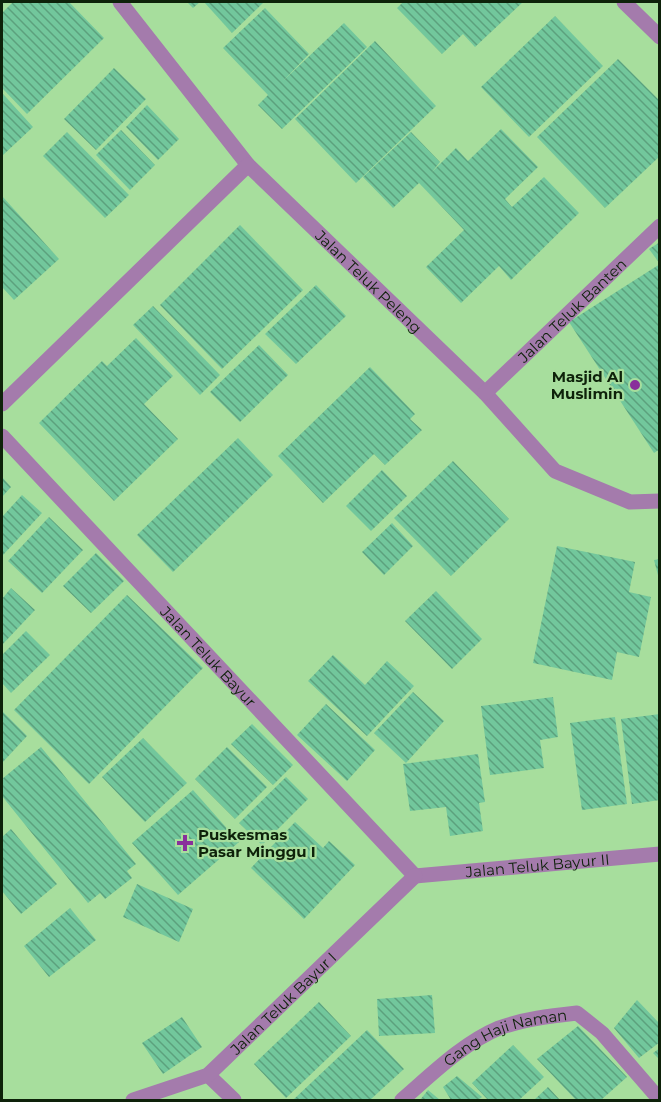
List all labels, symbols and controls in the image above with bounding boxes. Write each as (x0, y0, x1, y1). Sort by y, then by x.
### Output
street label: Jalan Teluk Peleng (311, 225, 426, 337)
street label: Jalan Teluk Banten (513, 254, 630, 367)
place label: Masjid Al Muslimin (551, 367, 623, 403)
marker: Masjid Al Muslimin (628, 378, 642, 392)
street label: Jalan Teluk Bayur (156, 601, 261, 711)
place label: Puskesmas Pasar Minggu I (198, 825, 316, 861)
marker: Puskesmas Pasar Minggu I (176, 834, 194, 852)
street label: Jalan Teluk Bayur II (464, 849, 610, 881)
street label: Jalan Teluk Bayur I (225, 948, 340, 1059)
street label: Gang Haji Naman (439, 1005, 568, 1070)

